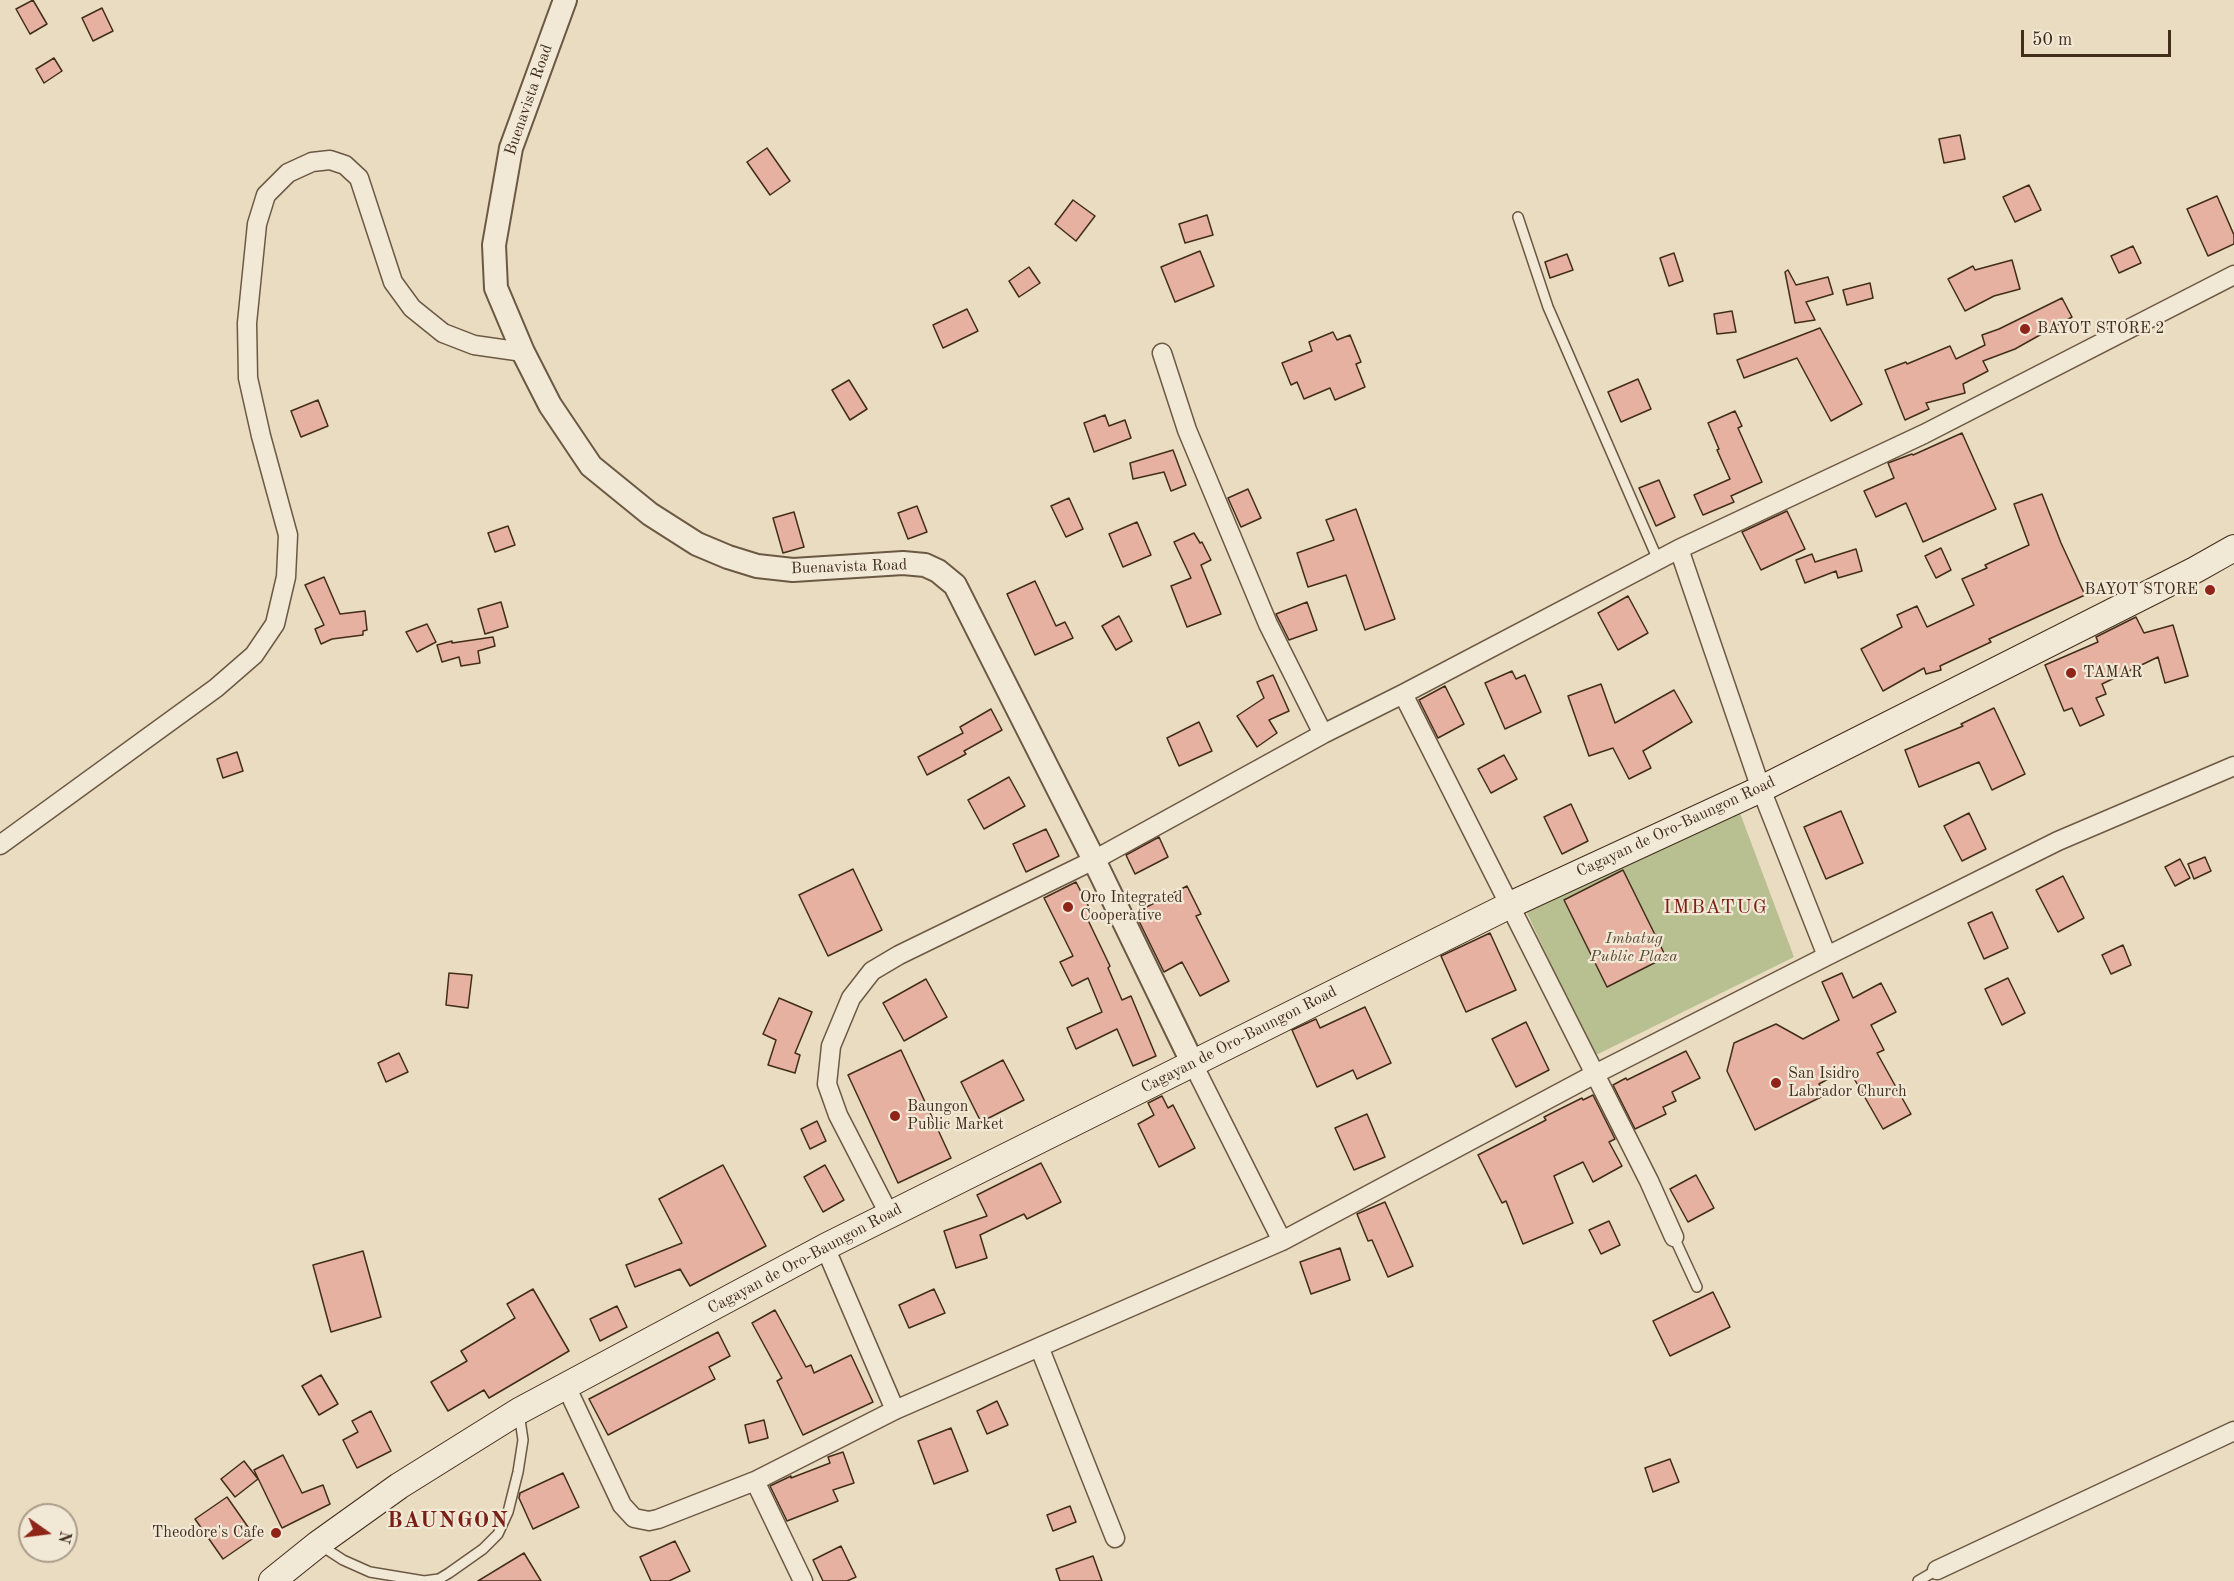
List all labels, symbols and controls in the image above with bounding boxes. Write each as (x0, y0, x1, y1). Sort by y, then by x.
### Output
scale bar (2024, 18, 2174, 56)
text: 50 m (2032, 31, 2072, 49)
street label: Buenavista Road (501, 42, 557, 158)
place label: BAYOT STORE 2 (2037, 319, 2164, 339)
marker: BAYOT STORE 2 (2018, 322, 2032, 336)
street label: Buenavista Road (791, 555, 907, 579)
place label: BAYOT STORE (2084, 580, 2198, 600)
marker: BAYOT STORE (2203, 583, 2217, 597)
place label: TAMAR (2083, 663, 2142, 683)
marker: TAMAR (2064, 666, 2078, 680)
street label: Cagayan de Oro-Baungon Road (1574, 772, 1778, 882)
place label: Oro Integrated Cooperative (1080, 888, 1182, 926)
district label: IMBATUG (1663, 896, 1769, 920)
marker: Oro Integrated Cooperative (1061, 900, 1075, 914)
park label: Imbatug Public Plaza (1590, 929, 1678, 967)
street label: Cagayan de Oro-Baungon Road (1138, 982, 1340, 1098)
place label: San Isidro Labrador Church (1788, 1064, 1907, 1102)
marker: San Isidro Labrador Church (1769, 1076, 1783, 1090)
place label: Baungon Public Market (907, 1097, 1004, 1135)
marker: Baungon Public Market (888, 1109, 902, 1123)
street label: Cagayan de Oro-Baungon Road (705, 1200, 905, 1318)
north arrow (18, 1503, 78, 1563)
district label: BAUNGON (387, 1508, 509, 1534)
place label: Theodore's Cafe (152, 1523, 264, 1543)
marker: Theodore's Cafe (269, 1526, 283, 1540)
text: N (54, 1529, 73, 1545)

